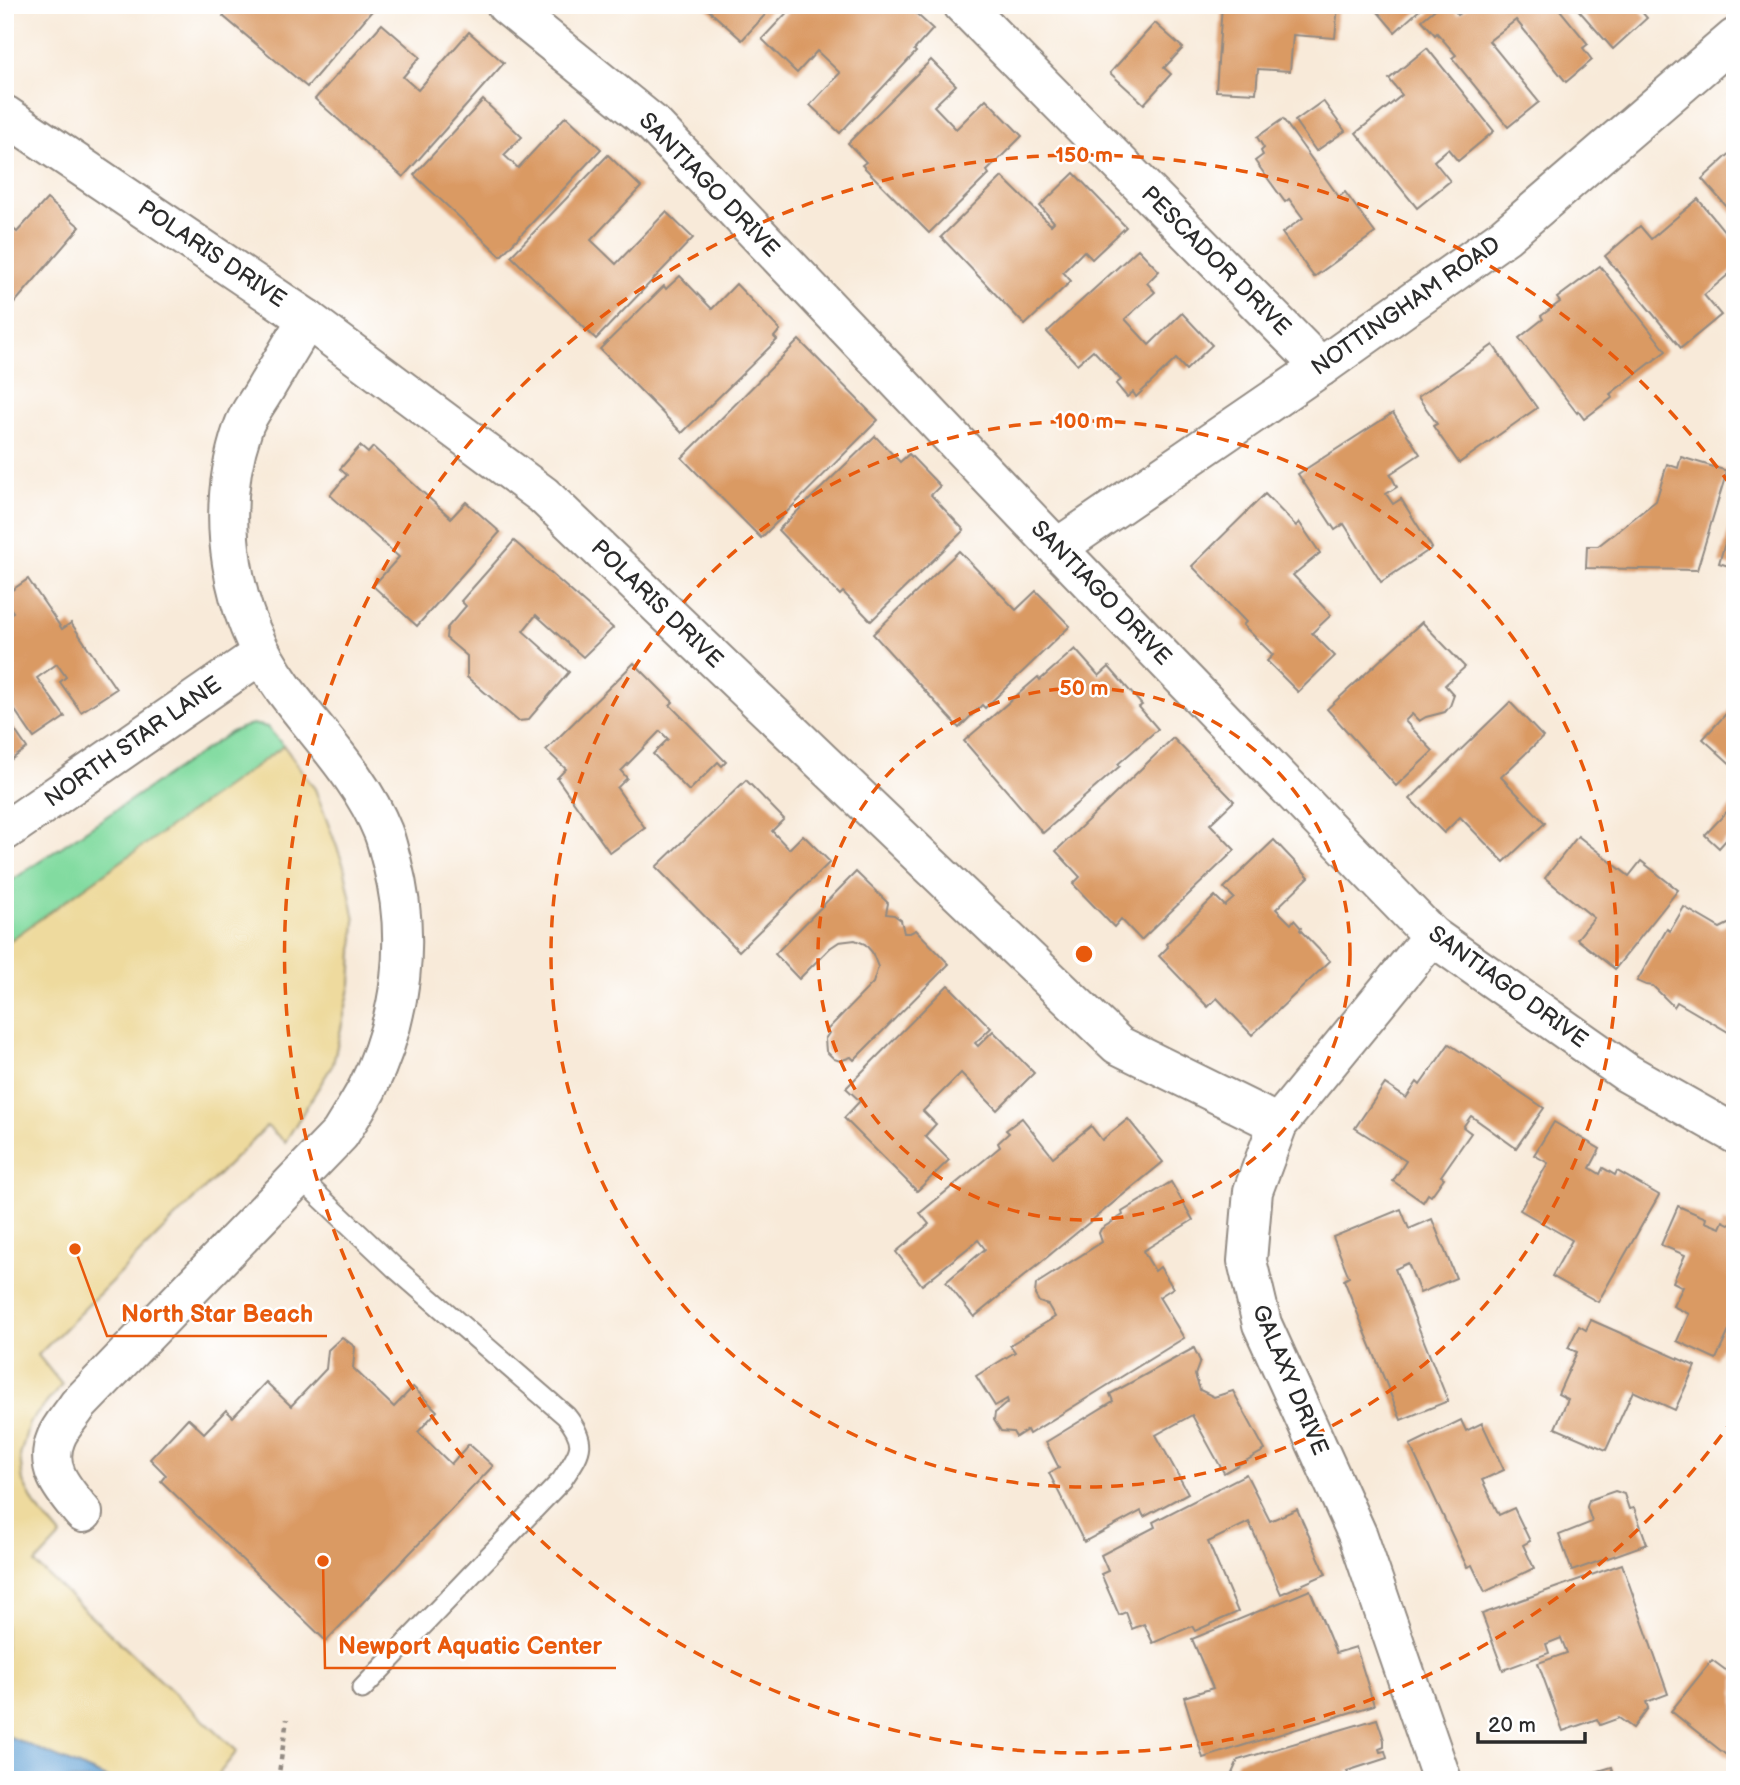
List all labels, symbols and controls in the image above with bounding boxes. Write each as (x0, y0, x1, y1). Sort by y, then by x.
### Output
street label: SANTIAGO DRIVE (633, 107, 785, 263)
text: 150 m (1055, 143, 1113, 168)
street label: PESCADOR DRIVE (1135, 180, 1297, 342)
street label: POLARIS DRIVE (133, 194, 291, 314)
street label: NOTTINGHAM ROAD (1306, 230, 1506, 382)
text: 100 m (1055, 409, 1113, 434)
street label: SANTIAGO DRIVE (1025, 515, 1177, 671)
street label: POLARIS DRIVE (585, 534, 729, 674)
street label: NORTH STAR LANE (39, 671, 227, 813)
text: 50 m (1060, 676, 1108, 701)
street label: SANTIAGO DRIVE (1423, 920, 1593, 1054)
centre of rings (1072, 942, 1096, 966)
callout: North Star Beach (107, 1291, 327, 1336)
text: North Star Beach (121, 1300, 313, 1329)
street label: GALAXY DRIVE (1246, 1301, 1334, 1459)
callout: Newport Aquatic Center (325, 1623, 616, 1668)
text: Newport Aquatic Center (338, 1632, 602, 1661)
scale bar (1478, 1701, 1584, 1745)
text: 20 m (1488, 1713, 1536, 1738)

